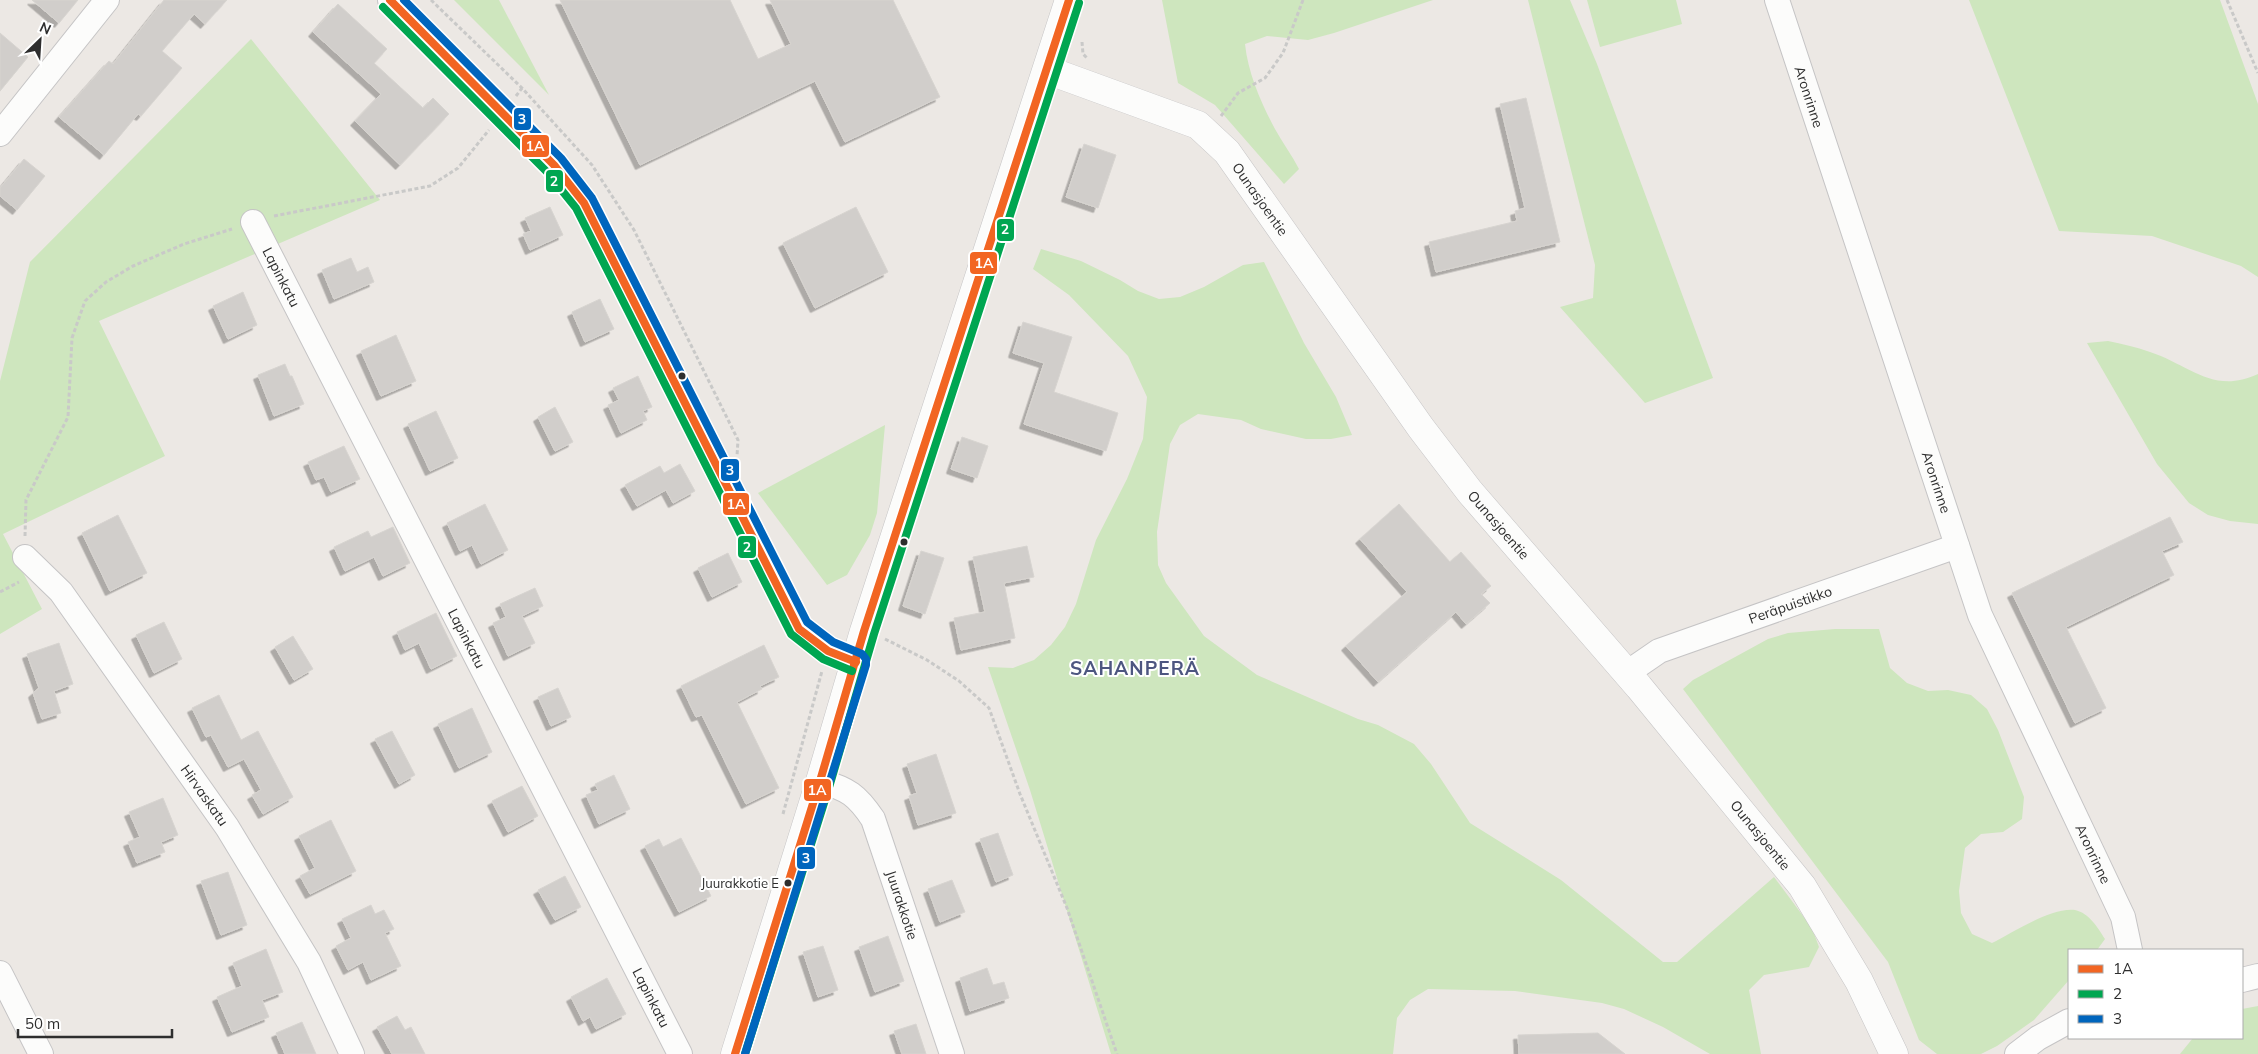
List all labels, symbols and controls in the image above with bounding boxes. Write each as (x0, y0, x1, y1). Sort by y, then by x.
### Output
north arrow (15, 15, 65, 65)
text: N (37, 18, 54, 39)
street label: Aronrinne (1790, 64, 1828, 130)
line badge: 3 (513, 107, 532, 131)
text: 3 (518, 110, 526, 128)
line badge: 1A (521, 134, 550, 158)
text: 1A (526, 137, 545, 155)
street label: Ounasjoentie (1228, 159, 1292, 239)
line badge: 2 (545, 169, 564, 193)
text: 2 (550, 172, 558, 190)
line badge: 2 (996, 218, 1015, 242)
text: 2 (1001, 220, 1009, 238)
street label: Lapinkatu (259, 244, 304, 310)
line badge: 1A (969, 251, 998, 275)
text: 1A (975, 254, 994, 272)
unlabelled marker (677, 371, 687, 381)
street label: Aronrinne (1918, 449, 1955, 516)
line badge: 3 (720, 458, 740, 482)
text: 3 (726, 461, 734, 479)
street label: Ounasjoentie (1464, 487, 1533, 563)
line badge: 1A (722, 492, 750, 516)
text: 1A (727, 495, 746, 513)
line badge: 2 (737, 535, 757, 559)
unlabelled marker (899, 537, 909, 547)
text: 2 (743, 538, 751, 556)
street label: Peräpuistikko (1746, 582, 1834, 628)
street label: Lapinkatu (444, 606, 489, 671)
district label: SAHANPERÄ (1070, 656, 1200, 680)
street label: Hirvaskatu (177, 761, 232, 829)
line badge: 1A (803, 778, 832, 802)
text: 1A (808, 781, 827, 799)
street label: Ounasjoentie (1726, 796, 1795, 874)
street label: Aronrinne (2071, 821, 2115, 887)
line badge: 3 (796, 846, 816, 870)
text: 3 (802, 849, 810, 867)
street label: Juurakkotie (882, 868, 922, 942)
place label: Juurakkotie E (701, 875, 779, 891)
marker: Juurakkotie E (783, 878, 793, 888)
legend (2068, 949, 2243, 1039)
text: 1A (2113, 959, 2133, 978)
street label: Lapinkatu (628, 965, 674, 1031)
text: 2 (2113, 984, 2122, 1003)
scale bar (18, 1006, 171, 1038)
text: 3 (2113, 1009, 2122, 1028)
text: 50 m (25, 1014, 60, 1033)

